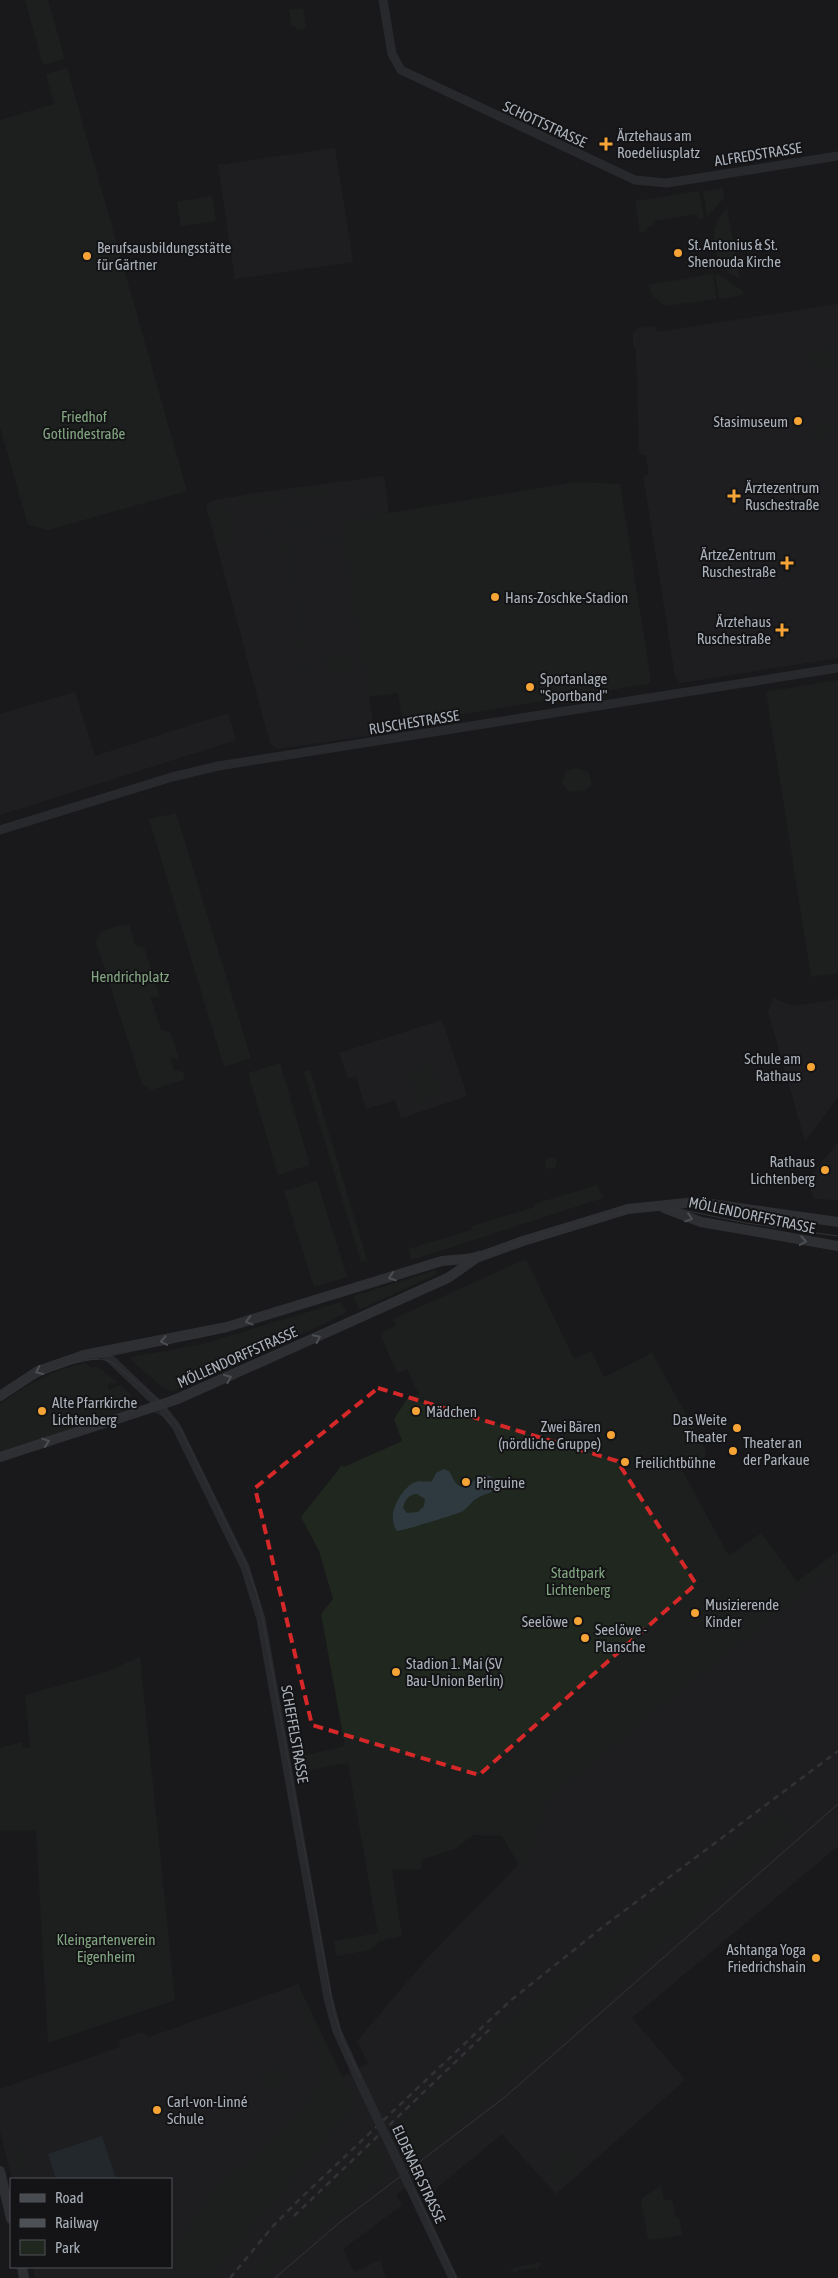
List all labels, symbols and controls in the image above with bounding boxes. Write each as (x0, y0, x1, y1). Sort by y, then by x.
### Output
street label: SCHOTTSTRASSE (501, 97, 590, 151)
place label: Ärztehaus am Roedeliusplatz (617, 127, 701, 161)
marker: Ärztehaus am Roedeliusplatz (599, 137, 613, 151)
street label: ALFREDSTRASSE (713, 139, 803, 169)
place label: St. Antonius & St. Shenouda Kirche (688, 236, 781, 270)
place label: Berufsausbildungsstätte für Gärtner (97, 239, 231, 273)
marker: St. Antonius & St. Shenouda Kirche (672, 247, 684, 259)
marker: Berufsausbildungsstätte für Gärtner (81, 250, 93, 262)
park label: Friedhof Gotlindestraße (43, 408, 125, 442)
place label: Stasimuseum (713, 413, 788, 430)
marker: Stasimuseum (792, 415, 804, 427)
place label: Ärztezentrum Ruschestraße (745, 479, 819, 513)
marker: Ärztezentrum Ruschestraße (727, 489, 741, 503)
place label: ÄrtzeZentrum Ruschestraße (700, 546, 776, 580)
marker: ÄrtzeZentrum Ruschestraße (780, 556, 794, 570)
place label: Hans-Zoschke-Stadion (505, 589, 628, 606)
marker: Hans-Zoschke-Stadion (489, 591, 501, 603)
place label: Ärztehaus Ruschestraße (697, 613, 771, 647)
marker: Ärztehaus Ruschestraße (775, 623, 789, 637)
place label: Sportanlage "Sportband" (540, 670, 607, 704)
marker: Sportanlage "Sportband" (524, 681, 536, 693)
street label: RUSCHESTRASSE (368, 706, 461, 738)
park label: Hendrichplatz (91, 968, 170, 985)
place label: Schule am Rathaus (744, 1050, 801, 1084)
marker: Schule am Rathaus (805, 1061, 817, 1073)
place label: Rathaus Lichtenberg (750, 1153, 816, 1187)
marker: Rathaus Lichtenberg (819, 1164, 831, 1176)
street label: MÖLLENDORFFSTRASSE (687, 1193, 818, 1237)
one-way arrow (685, 1213, 693, 1223)
one-way arrow (799, 1236, 808, 1246)
one-way arrow (388, 1271, 397, 1281)
one-way arrow (246, 1316, 254, 1326)
street label: MÖLLENDORFFSTRASSE (175, 1323, 300, 1391)
one-way arrow (312, 1333, 321, 1344)
one-way arrow (160, 1335, 168, 1346)
one-way arrow (36, 1365, 45, 1375)
one-way arrow (223, 1373, 232, 1384)
place label: Alte Pfarrkirche Lichtenberg (52, 1394, 138, 1428)
place label: Mädchen (426, 1403, 477, 1420)
marker: Alte Pfarrkirche Lichtenberg (36, 1405, 48, 1417)
marker: Mädchen (410, 1405, 422, 1417)
place label: Das Weite Theater (673, 1411, 728, 1445)
place label: Zwei Bären (nördliche Gruppe) (498, 1418, 601, 1452)
marker: Das Weite Theater (731, 1422, 743, 1434)
marker: Zwei Bären (nördliche Gruppe) (605, 1429, 617, 1441)
place label: Theater an der Parkaue (743, 1434, 810, 1468)
one-way arrow (42, 1437, 50, 1447)
marker: Theater an der Parkaue (727, 1445, 739, 1457)
place label: Freilichtbühne (635, 1454, 716, 1471)
marker: Freilichtbühne (619, 1456, 631, 1468)
place label: Pinguine (476, 1474, 525, 1491)
marker: Pinguine (460, 1476, 472, 1488)
park label: Stadtpark Lichtenberg (546, 1564, 611, 1598)
place label: Musizierende Kinder (705, 1596, 779, 1630)
marker: Musizierende Kinder (689, 1607, 701, 1619)
place label: Seelöwe (522, 1613, 568, 1630)
marker: Seelöwe (572, 1615, 584, 1627)
place label: Seelöwe - Plansche (595, 1621, 647, 1655)
marker: Seelöwe - Plansche (579, 1632, 591, 1644)
place label: Stadion 1. Mai (SV Bau-Union Berlin) (406, 1655, 504, 1689)
marker: Stadion 1. Mai (SV Bau-Union Berlin) (390, 1666, 402, 1678)
street label: SCHEFFELSTRASSE (278, 1684, 312, 1785)
park label: Kleingartenverein Eigenheim (56, 1931, 156, 1965)
place label: Ashtanga Yoga Friedrichshain (726, 1941, 806, 1975)
marker: Ashtanga Yoga Friedrichshain (810, 1952, 822, 1964)
place label: Carl-von-Linné Schule (167, 2093, 248, 2127)
marker: Carl-von-Linné Schule (151, 2104, 163, 2116)
street label: ELDENAER STRASSE (389, 2122, 449, 2226)
legend (10, 2178, 172, 2268)
text: Road (55, 2189, 84, 2206)
text: Railway (55, 2214, 99, 2231)
text: Park (55, 2239, 80, 2256)

